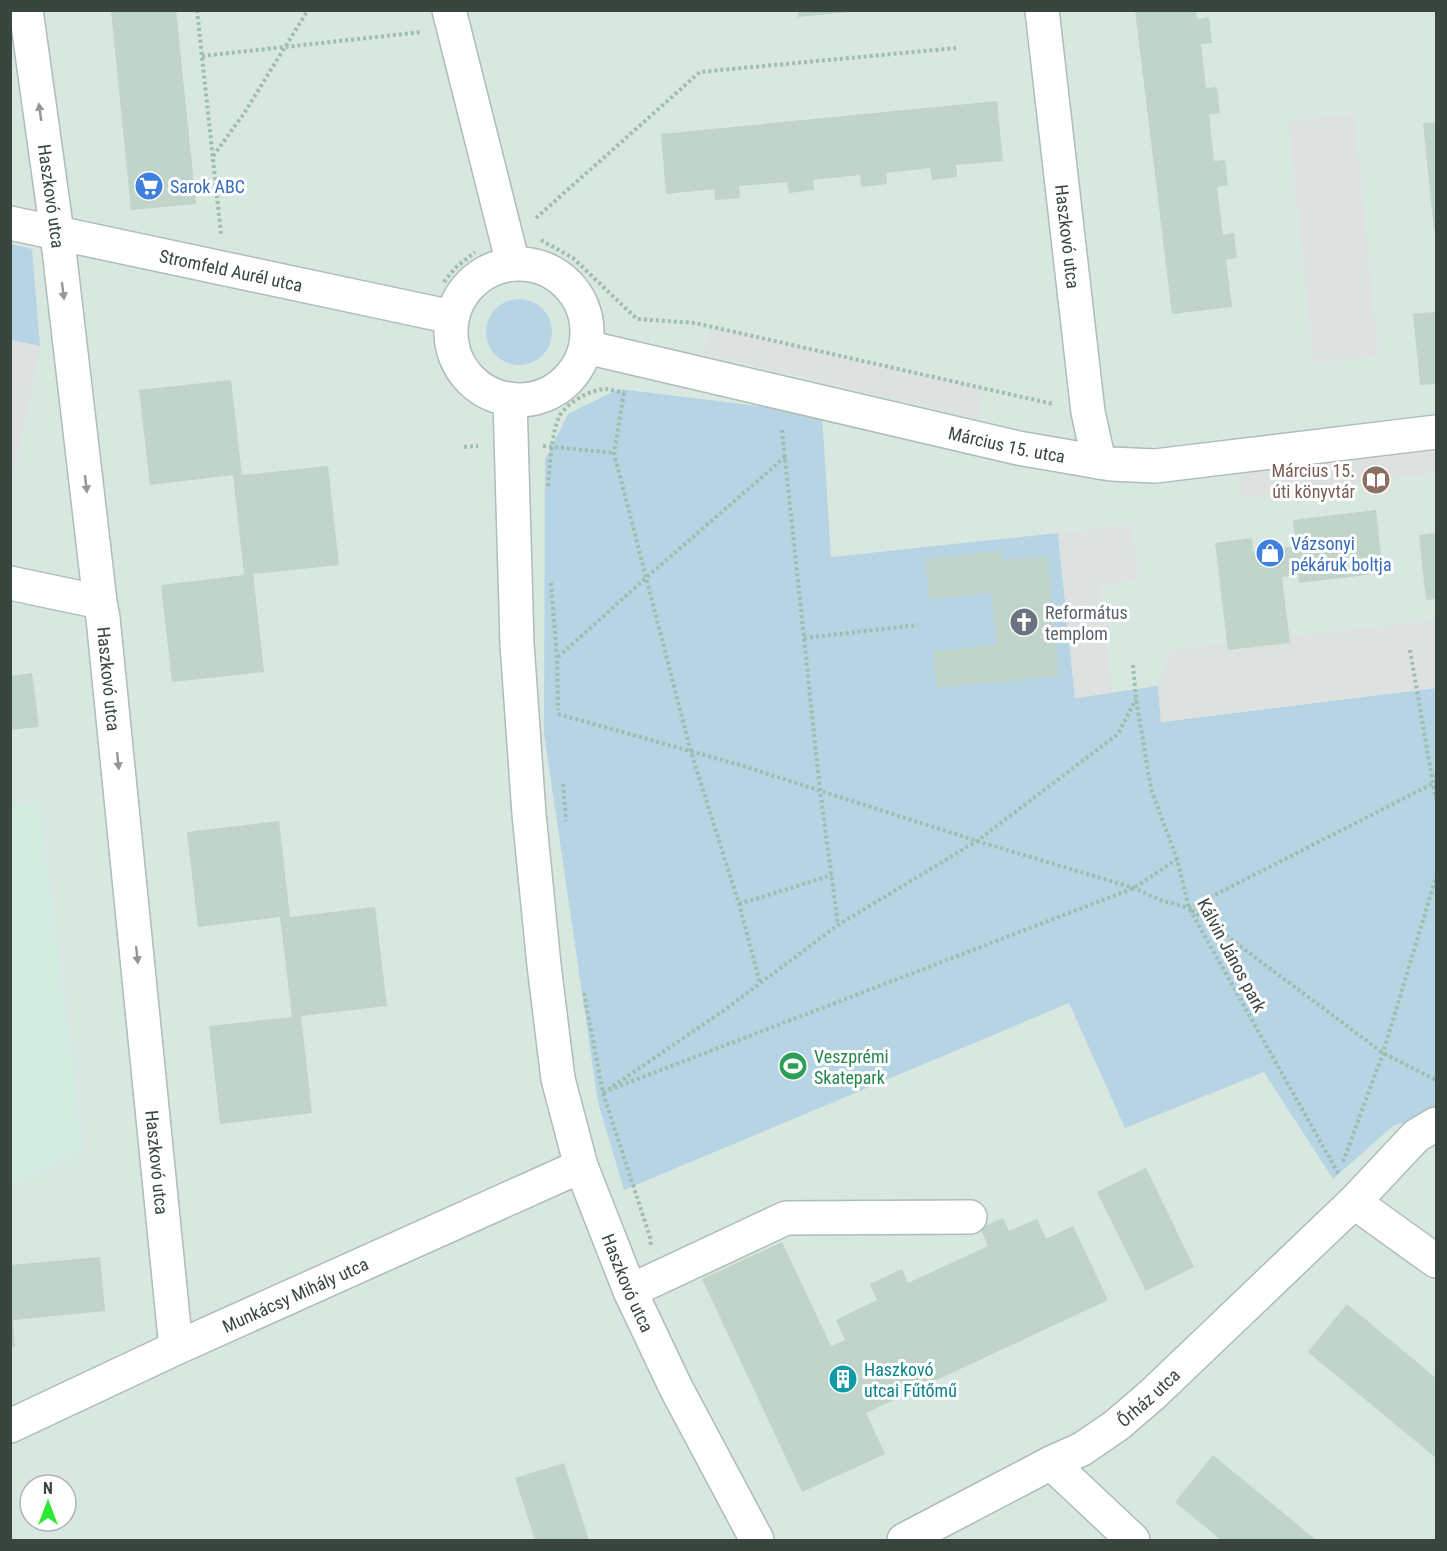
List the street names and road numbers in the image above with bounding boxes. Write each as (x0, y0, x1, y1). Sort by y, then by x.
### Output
street label: Haszkovó utca (34, 143, 69, 249)
street label: Haszkovó utca (1052, 183, 1084, 290)
street label: Stromfeld Aurél utca (158, 245, 305, 295)
street label: Március 15. utca (946, 422, 1067, 466)
street label: Haszkovó utca (93, 626, 125, 732)
street label: Kálvin János park (1193, 895, 1271, 1015)
street label: Haszkovó utca (142, 1109, 173, 1216)
street label: Haszkovó utca (598, 1231, 658, 1335)
street label: Munkácsy Mihály utca (219, 1253, 371, 1336)
street label: Őrház utca (1113, 1364, 1184, 1431)

